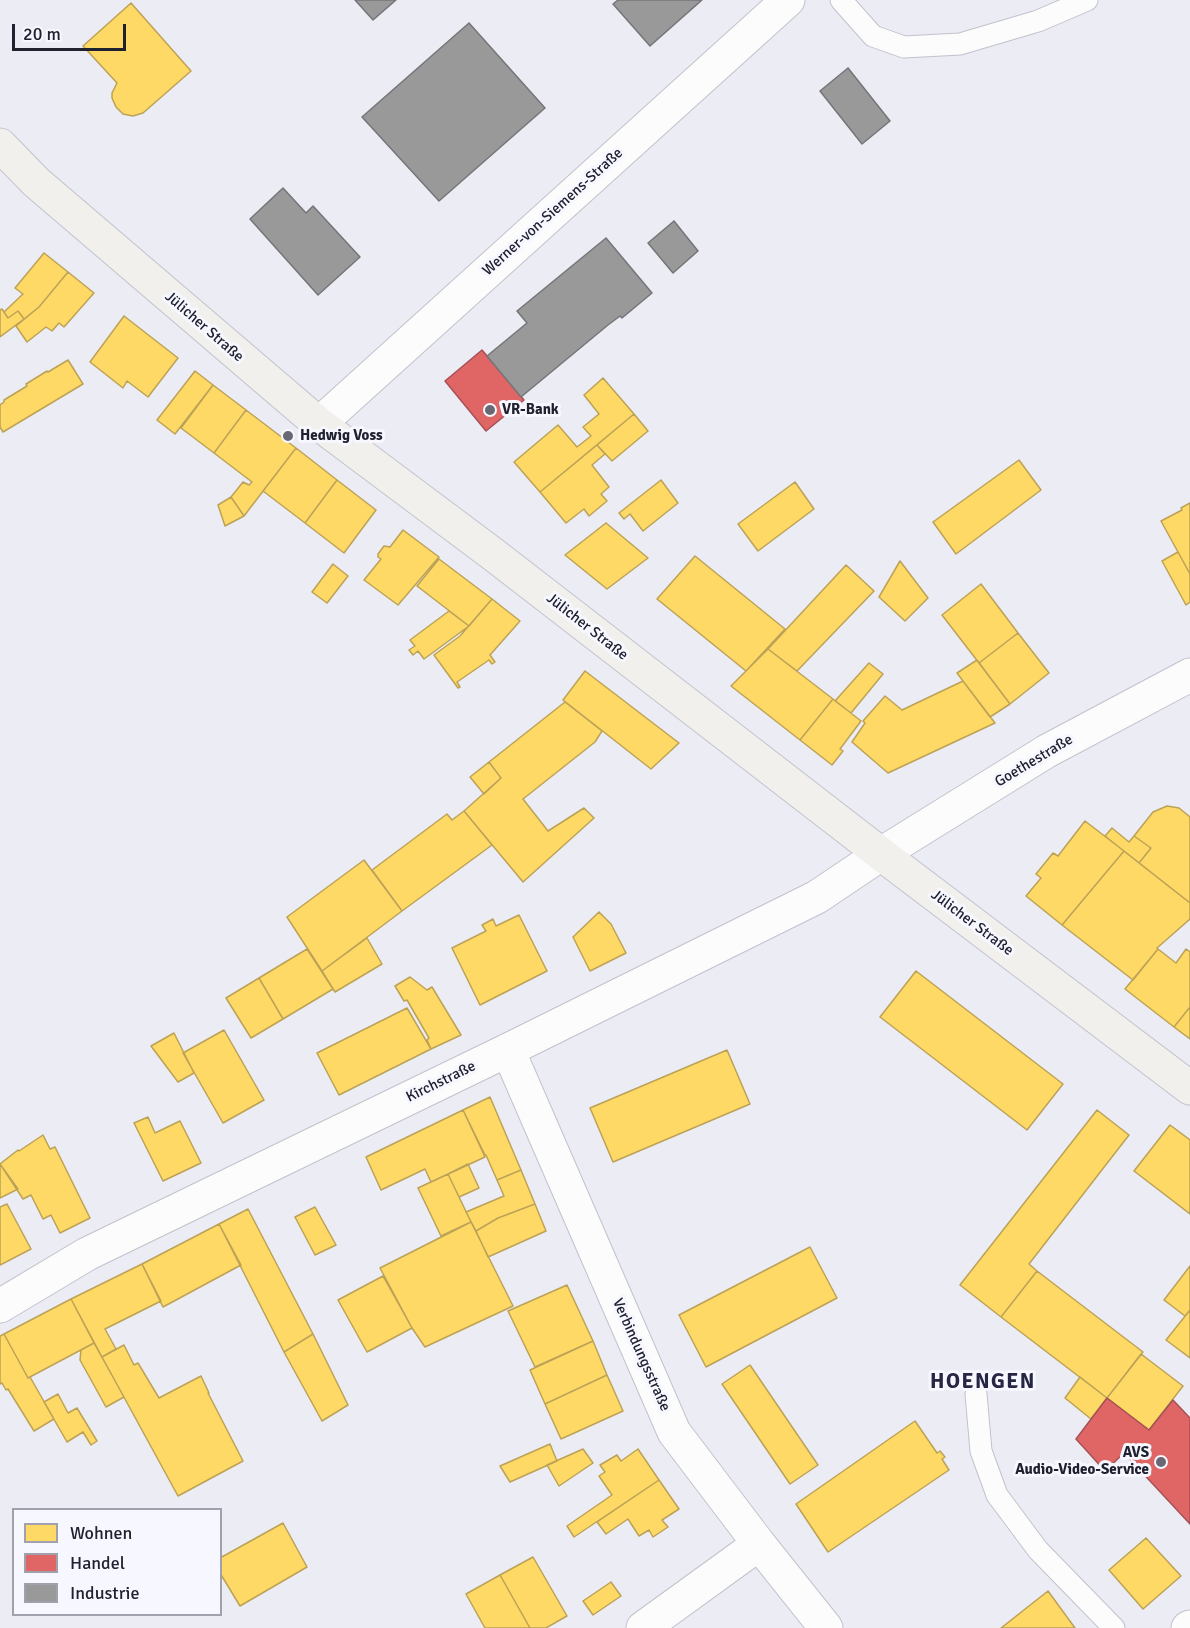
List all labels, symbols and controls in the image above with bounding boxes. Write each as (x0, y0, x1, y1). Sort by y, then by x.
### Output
scale bar (15, 12, 129, 50)
text: 20 m (23, 23, 61, 45)
street label: Werner-von-Siemens-Straße (479, 144, 627, 280)
street label: Jülicher Straße (161, 288, 247, 366)
place label: VR-Bank (502, 401, 559, 419)
marker: VR-Bank (483, 403, 497, 417)
place label: Hedwig Voss (300, 427, 383, 445)
marker: Hedwig Voss (281, 429, 295, 443)
street label: Jülicher Straße (543, 590, 631, 664)
street label: Goethestraße (992, 731, 1076, 791)
street label: Jülicher Straße (927, 886, 1017, 960)
street label: Kirchstraße (403, 1057, 479, 1107)
street label: Verbindungsstraße (608, 1296, 674, 1414)
district label: HOENGEN (930, 1369, 1036, 1395)
place label: AVS Audio-Video-Service (1015, 1444, 1149, 1479)
marker: AVS Audio-Video-Service (1154, 1455, 1168, 1469)
legend (12, 1508, 222, 1616)
text: Wohnen (70, 1522, 132, 1544)
text: Handel (70, 1552, 125, 1574)
text: Industrie (70, 1582, 140, 1604)

